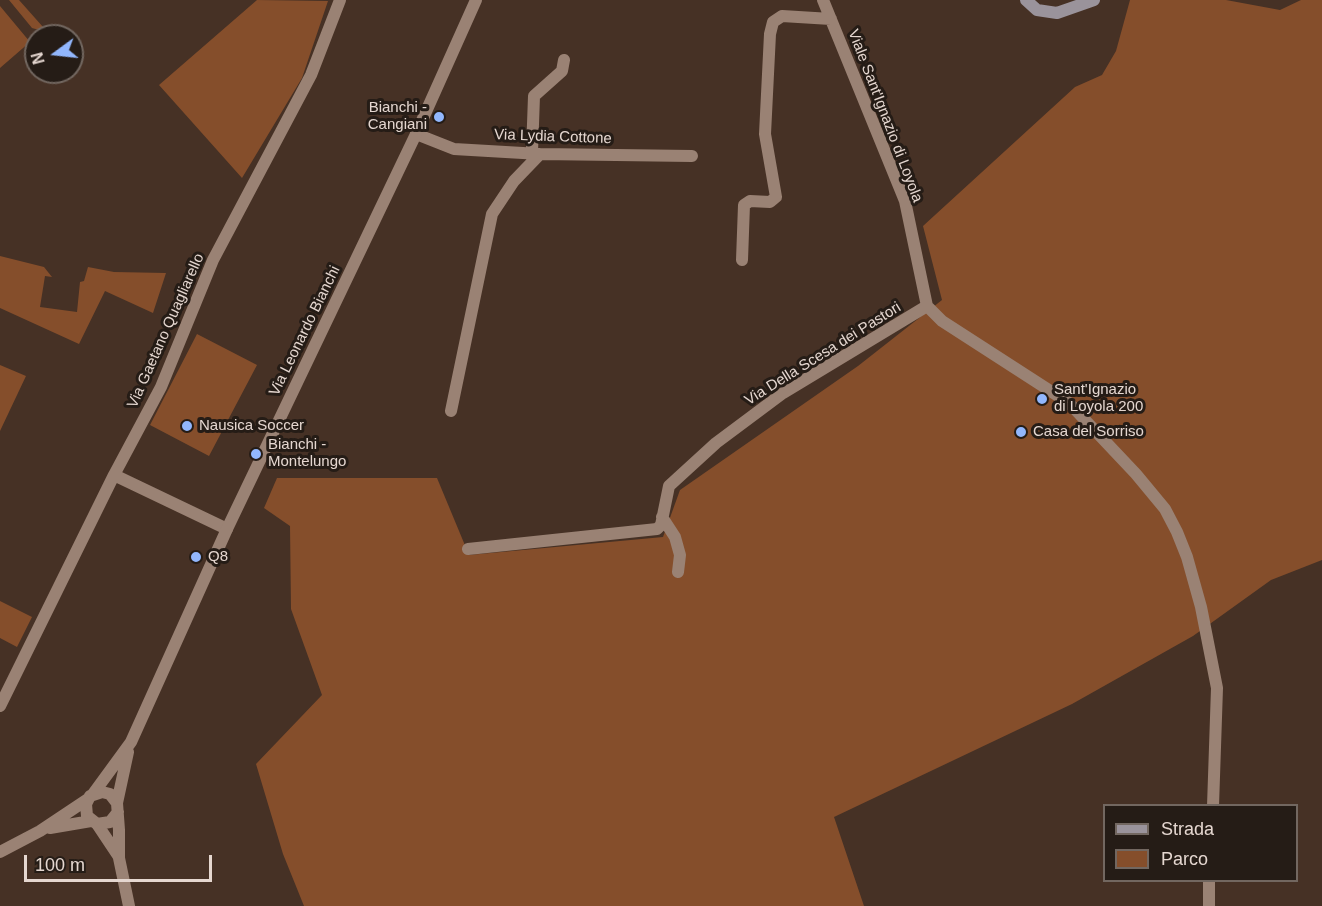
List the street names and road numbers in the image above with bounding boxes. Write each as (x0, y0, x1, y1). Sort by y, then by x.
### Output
street label: Viale Sant'Ignazio di Loyola (844, 27, 926, 205)
street label: Via Lydia Cottone (494, 126, 612, 148)
street label: Via Gaetano Quagliarello (124, 251, 208, 411)
street label: Via Leonardo Bianchi (266, 263, 344, 399)
street label: Via Della Scesa dei Pastori (742, 299, 904, 409)

